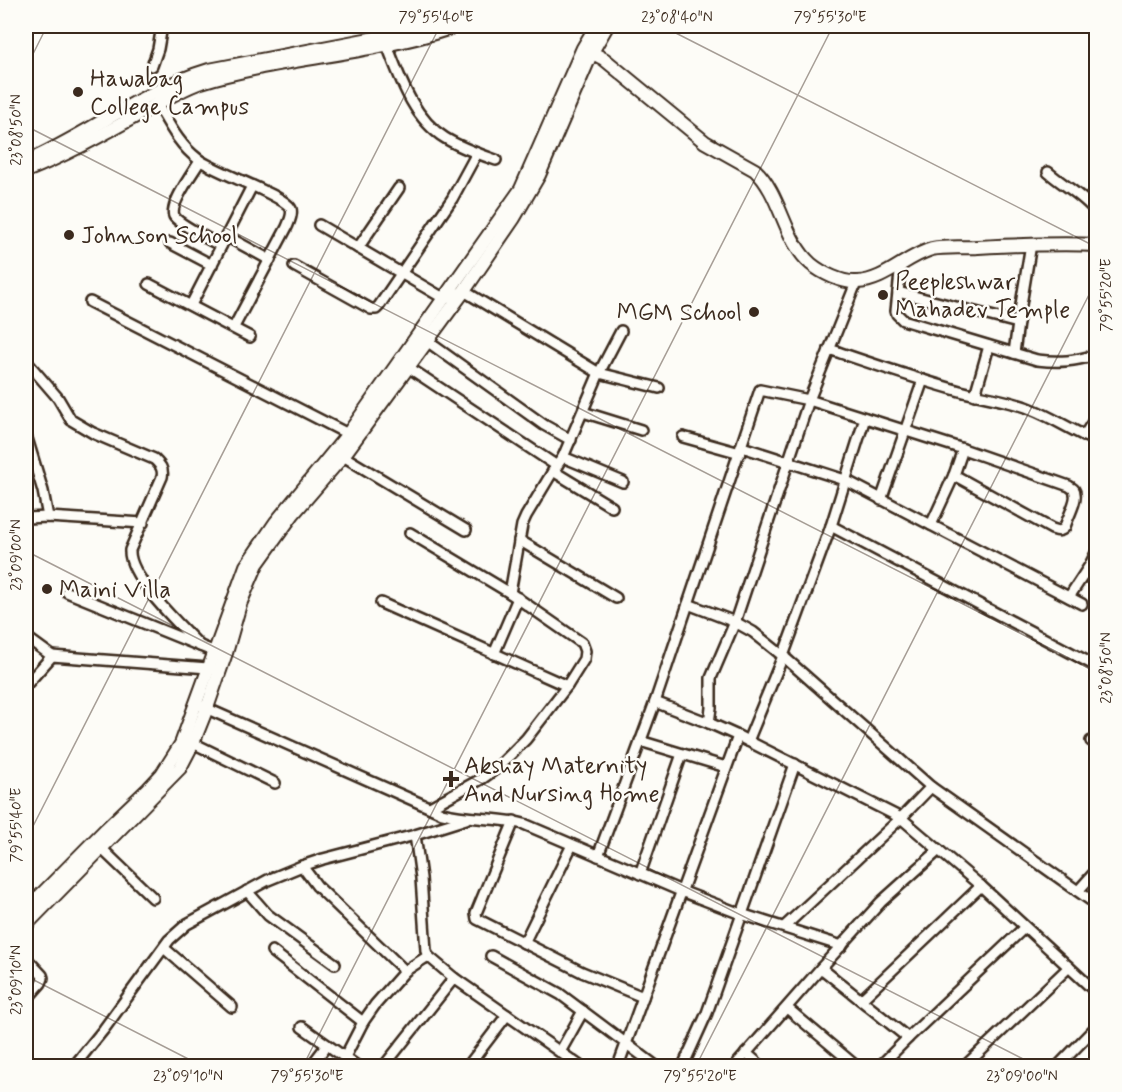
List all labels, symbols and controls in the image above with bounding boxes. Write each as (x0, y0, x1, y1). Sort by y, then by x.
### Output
text: 79°55'40"E (399, 8, 474, 28)
text: 23°08'40"N (641, 8, 713, 28)
text: 79°55'30"E (794, 8, 867, 28)
place label: Hawabag College Campus (90, 64, 250, 123)
marker: Hawabag College Campus (71, 85, 85, 99)
text: 23°08'50"N (7, 94, 27, 166)
place label: Johnson School (81, 221, 237, 252)
marker: Johnson School (62, 228, 76, 242)
text: 79°55'20"E (1097, 258, 1117, 332)
place label: Peepleshwar Mahadev Temple (895, 267, 1070, 326)
marker: Peepleshwar Mahadev Temple (876, 288, 890, 302)
place label: MGM School (617, 298, 742, 329)
marker: MGM School (747, 305, 761, 319)
text: 23°09'00"N (7, 519, 27, 591)
place label: Maini Villa (59, 575, 171, 606)
marker: Maini Villa (40, 582, 54, 596)
text: 23°08'50"N (1097, 632, 1117, 704)
place label: Akshay Maternity And Nursing Home (464, 751, 660, 810)
marker: Akshay Maternity And Nursing Home (442, 770, 460, 788)
text: 79°55'40"E (7, 787, 27, 862)
text: 23°09'10"N (7, 945, 27, 1015)
text: 23°09'10"N (153, 1067, 223, 1087)
text: 79°55'30"E (271, 1067, 344, 1087)
text: 79°55'20"E (663, 1067, 737, 1087)
text: 23°09'00"N (986, 1067, 1058, 1087)

